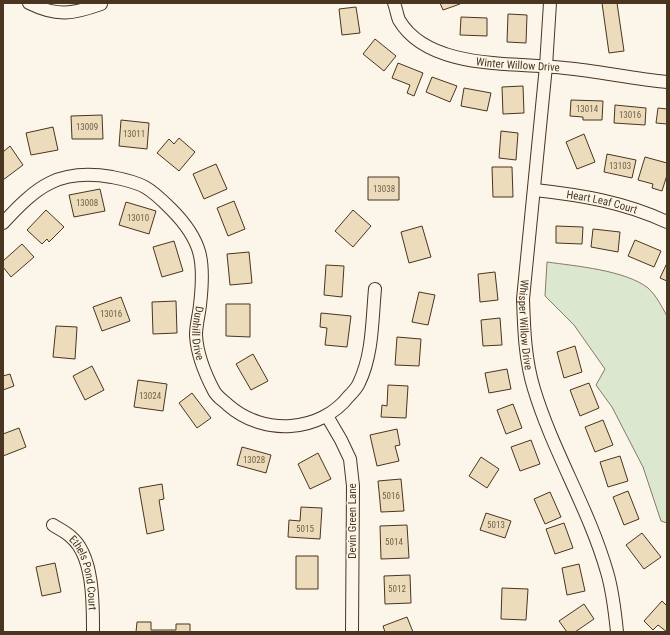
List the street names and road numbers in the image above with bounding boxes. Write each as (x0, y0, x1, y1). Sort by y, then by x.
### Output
street label: Winter Willow Drive (475, 55, 560, 74)
street label: Heart Leaf Court (566, 188, 639, 217)
street label: Whisper Willow Drive (516, 279, 535, 371)
street label: Dunhill Drive (189, 305, 206, 362)
street label: Devin Green Lane (346, 483, 359, 559)
street label: Ethels Pond Court (66, 533, 99, 610)

